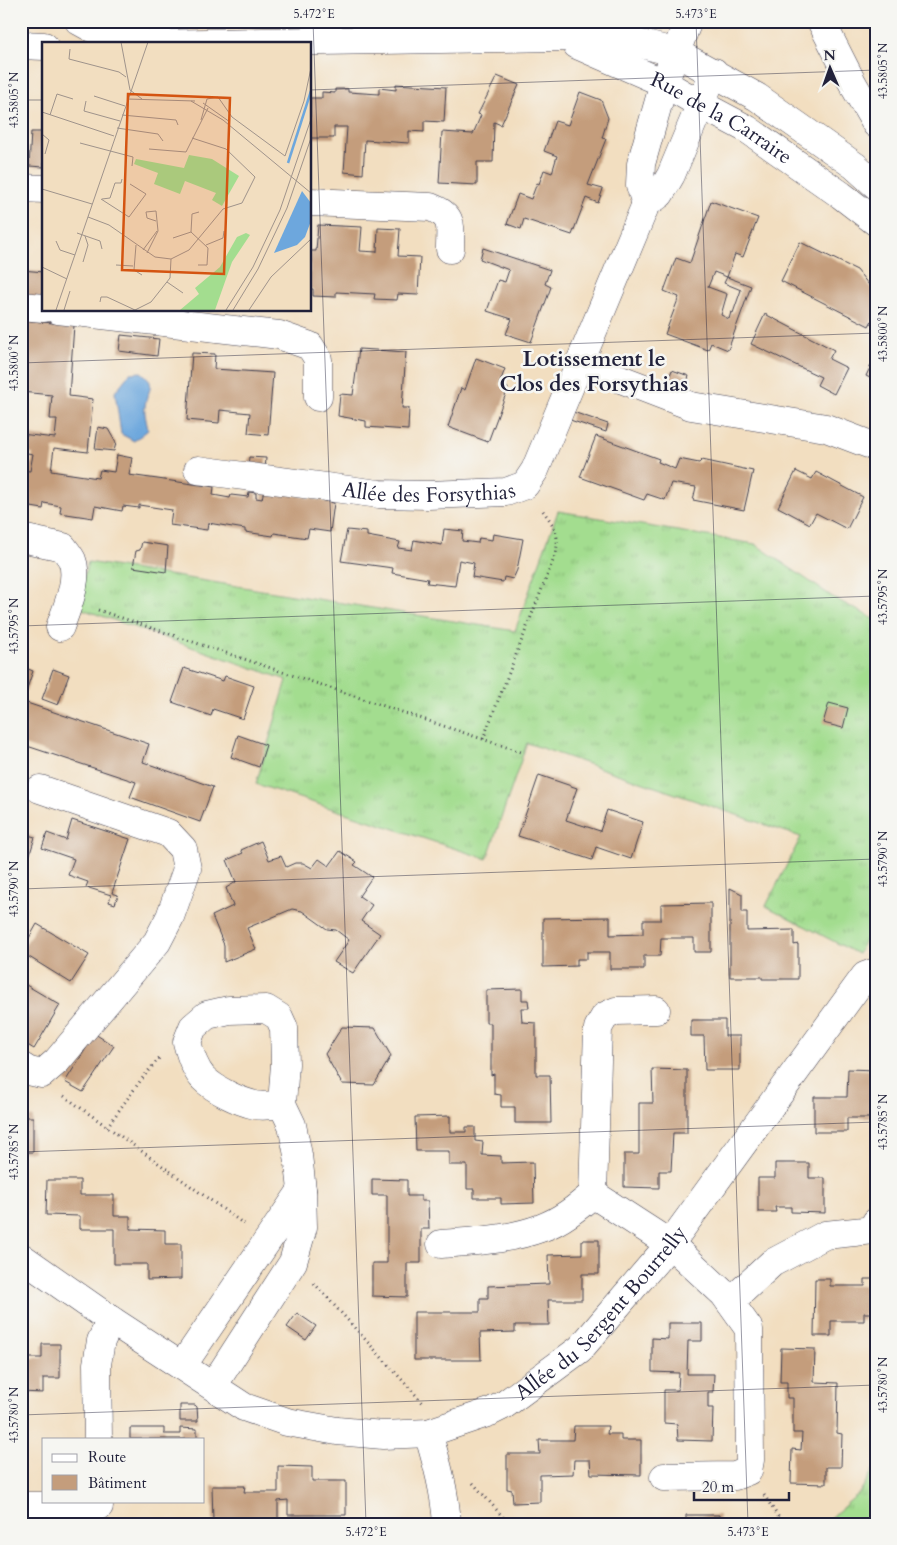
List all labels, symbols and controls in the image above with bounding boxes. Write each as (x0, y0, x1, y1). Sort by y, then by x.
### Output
text: 5.472°E (293, 6, 335, 22)
text: 5.473°E (675, 6, 717, 22)
inset map (42, 42, 311, 311)
north arrow (804, 42, 854, 92)
text: 43.5805°N (875, 42, 891, 99)
text: N (823, 46, 836, 65)
street label: Rue de la Carraire (646, 65, 798, 171)
text: 43.5805°N (6, 71, 22, 128)
text: 43.5800°N (875, 305, 891, 362)
text: 43.5800°N (6, 334, 22, 391)
district label: Lotissement le Clos des Forsythias (500, 344, 688, 399)
street label: Allée des Forsythias (340, 475, 520, 510)
text: 43.5795°N (875, 568, 891, 625)
text: 43.5795°N (6, 597, 22, 654)
text: 43.5790°N (875, 830, 891, 887)
text: 43.5790°N (6, 860, 22, 917)
text: 43.5785°N (875, 1093, 891, 1150)
text: 43.5785°N (6, 1123, 22, 1180)
street label: Allée du Sergent Bourrelly (509, 1220, 694, 1407)
text: 43.5780°N (875, 1356, 891, 1413)
text: 43.5780°N (6, 1386, 22, 1443)
legend (42, 1438, 205, 1502)
text: Route (88, 1447, 126, 1467)
scale bar (694, 1470, 790, 1502)
text: Bâtiment (88, 1473, 147, 1493)
text: 20 m (702, 1477, 734, 1497)
text: 5.472°E (345, 1524, 387, 1540)
text: 5.473°E (727, 1524, 769, 1540)

